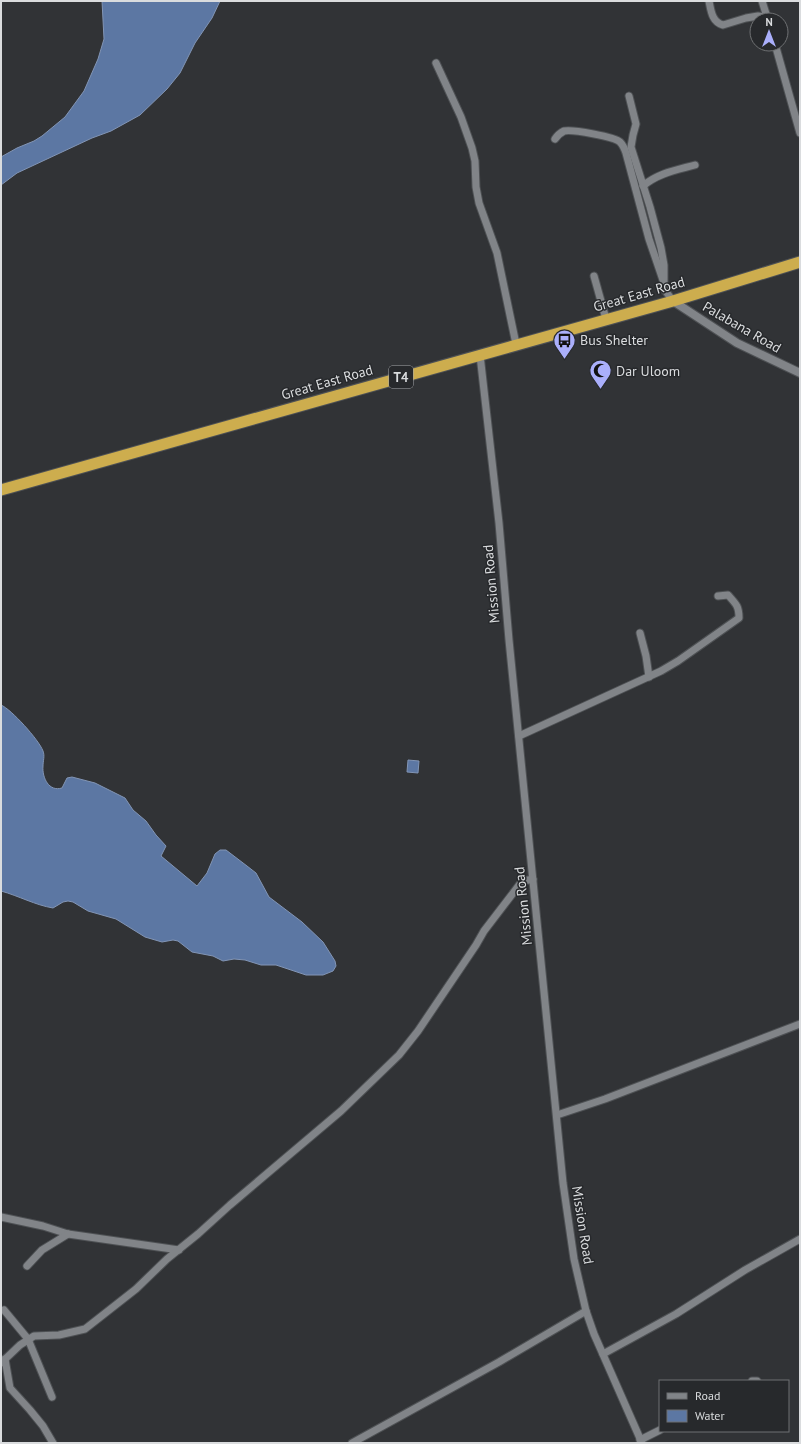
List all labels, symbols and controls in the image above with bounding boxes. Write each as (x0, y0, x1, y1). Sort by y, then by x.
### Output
north arrow (749, 12, 789, 52)
text: N (765, 15, 773, 29)
street label: Great East Road (591, 272, 687, 316)
street label: Palabana Road (699, 297, 785, 357)
bus stop icon: Bus Shelter (551, 327, 577, 360)
place label: Bus Shelter (580, 331, 648, 349)
mosque icon: Dar Uloom (588, 358, 614, 391)
street label: Great East Road (279, 360, 375, 404)
place label: Dar Uloom (616, 362, 680, 380)
road number: T4 (389, 366, 413, 388)
street label: Mission Road (479, 544, 503, 624)
street label: Mission Road (510, 866, 536, 946)
street label: Mission Road (568, 1185, 598, 1265)
legend (659, 1380, 789, 1432)
text: Road (695, 1388, 720, 1403)
text: Water (695, 1408, 725, 1423)

